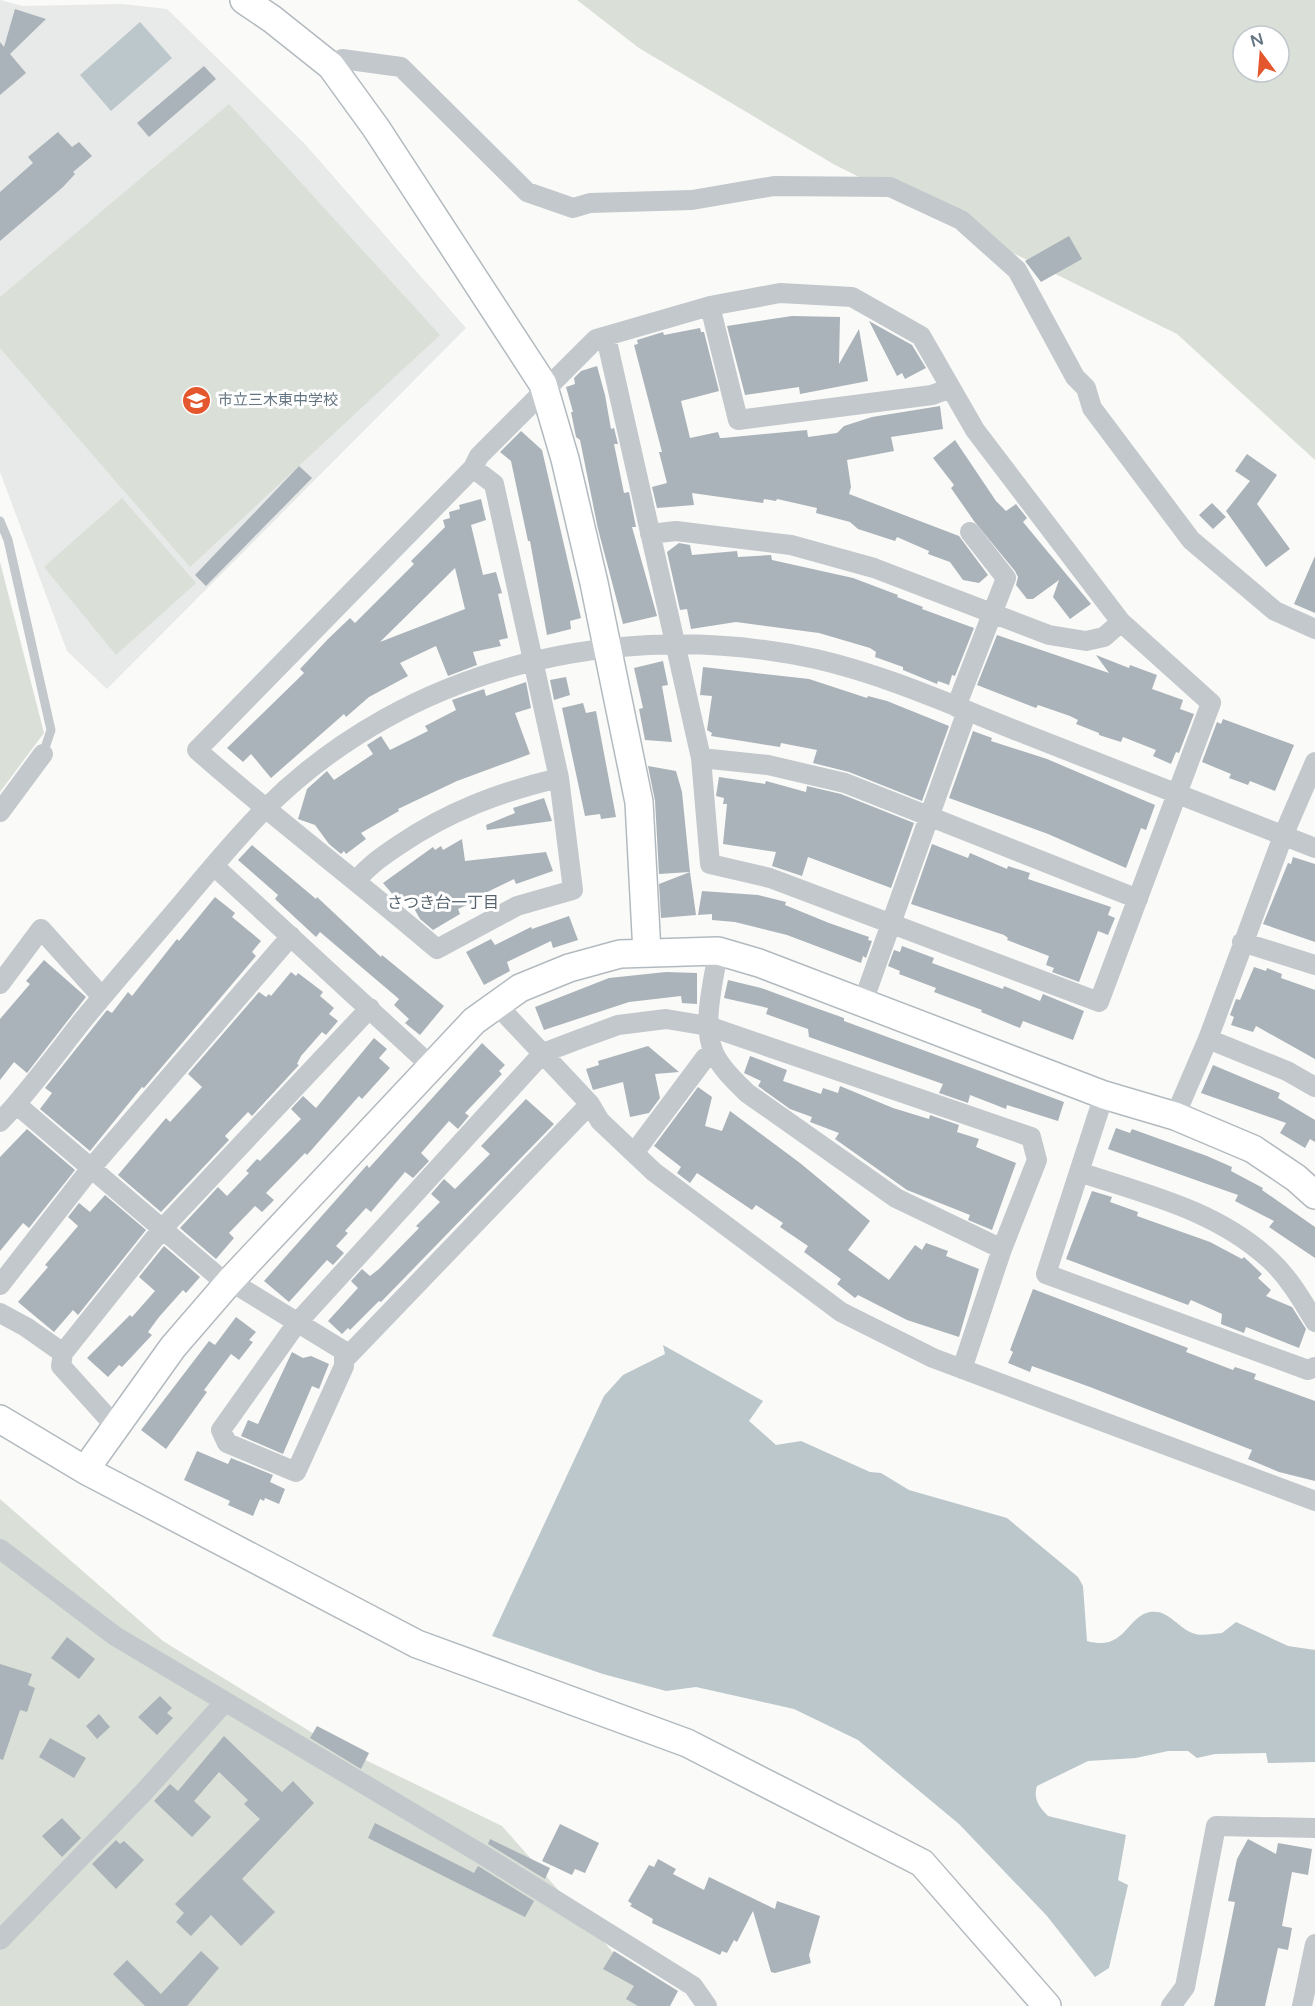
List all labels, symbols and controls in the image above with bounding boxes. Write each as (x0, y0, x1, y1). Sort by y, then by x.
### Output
north arrow (1231, 24, 1291, 84)
text: N (1248, 29, 1266, 52)
school or university icon: 市立三木東中学校 (181, 384, 213, 416)
place label: 市立三木東中学校 (218, 391, 338, 409)
district label: さつき台一丁目 (387, 893, 499, 913)

